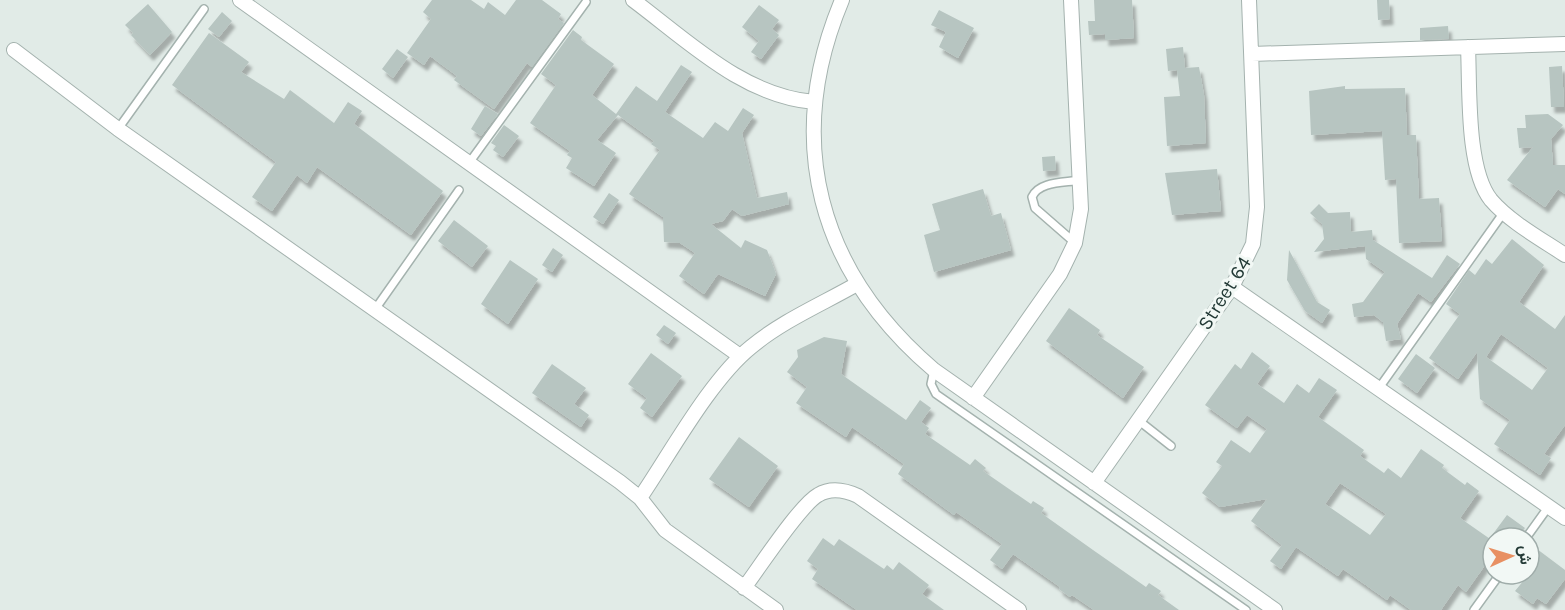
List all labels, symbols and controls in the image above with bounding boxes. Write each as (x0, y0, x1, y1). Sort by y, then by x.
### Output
street label: Street 64 (1193, 252, 1256, 334)
north arrow (1481, 526, 1541, 586)
text: ش (1515, 545, 1536, 565)

